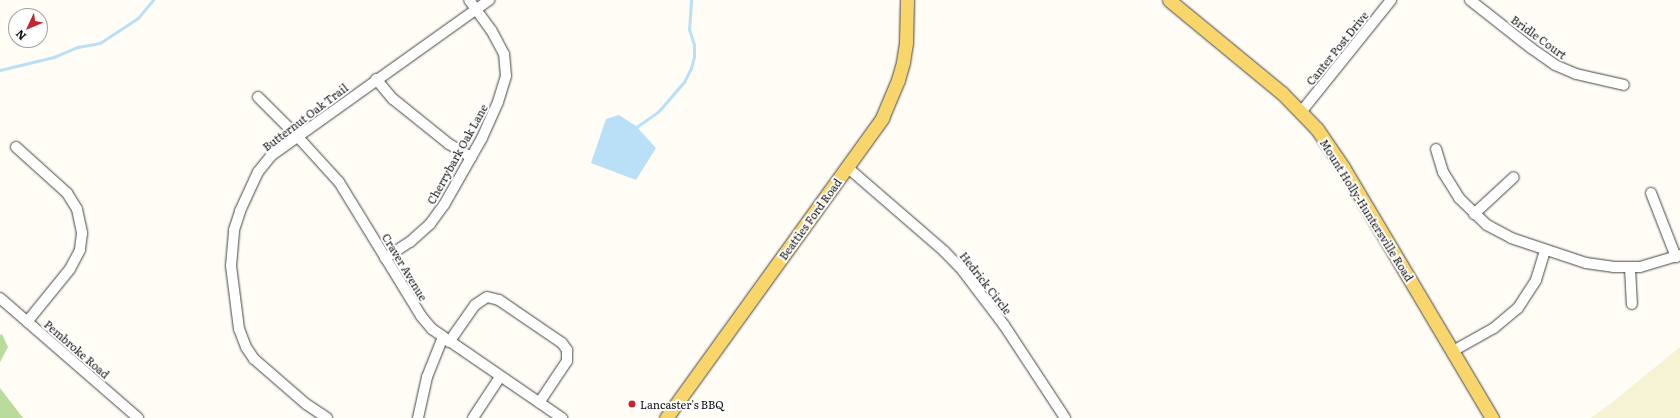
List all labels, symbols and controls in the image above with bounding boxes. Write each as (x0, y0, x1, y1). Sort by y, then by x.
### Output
north arrow (8, 8, 48, 48)
street label: Canter Post Drive (1303, 8, 1371, 88)
street label: Bridle Court (1509, 13, 1569, 61)
text: N (11, 27, 29, 45)
street label: Butternut Oak Trail (260, 81, 350, 153)
street label: Cherrybark Oak Lane (424, 102, 490, 206)
street label: Mount Holly-Huntersville Road (1318, 136, 1416, 284)
street label: Beatties Ford Road (776, 176, 844, 262)
street label: Craver Avenue (380, 231, 430, 303)
street label: Hedrick Circle (957, 249, 1015, 317)
street label: Pembroke Road (42, 317, 112, 381)
place label: Lancaster's BBQ (640, 397, 724, 411)
marker: Lancaster's BBQ (627, 399, 637, 409)

